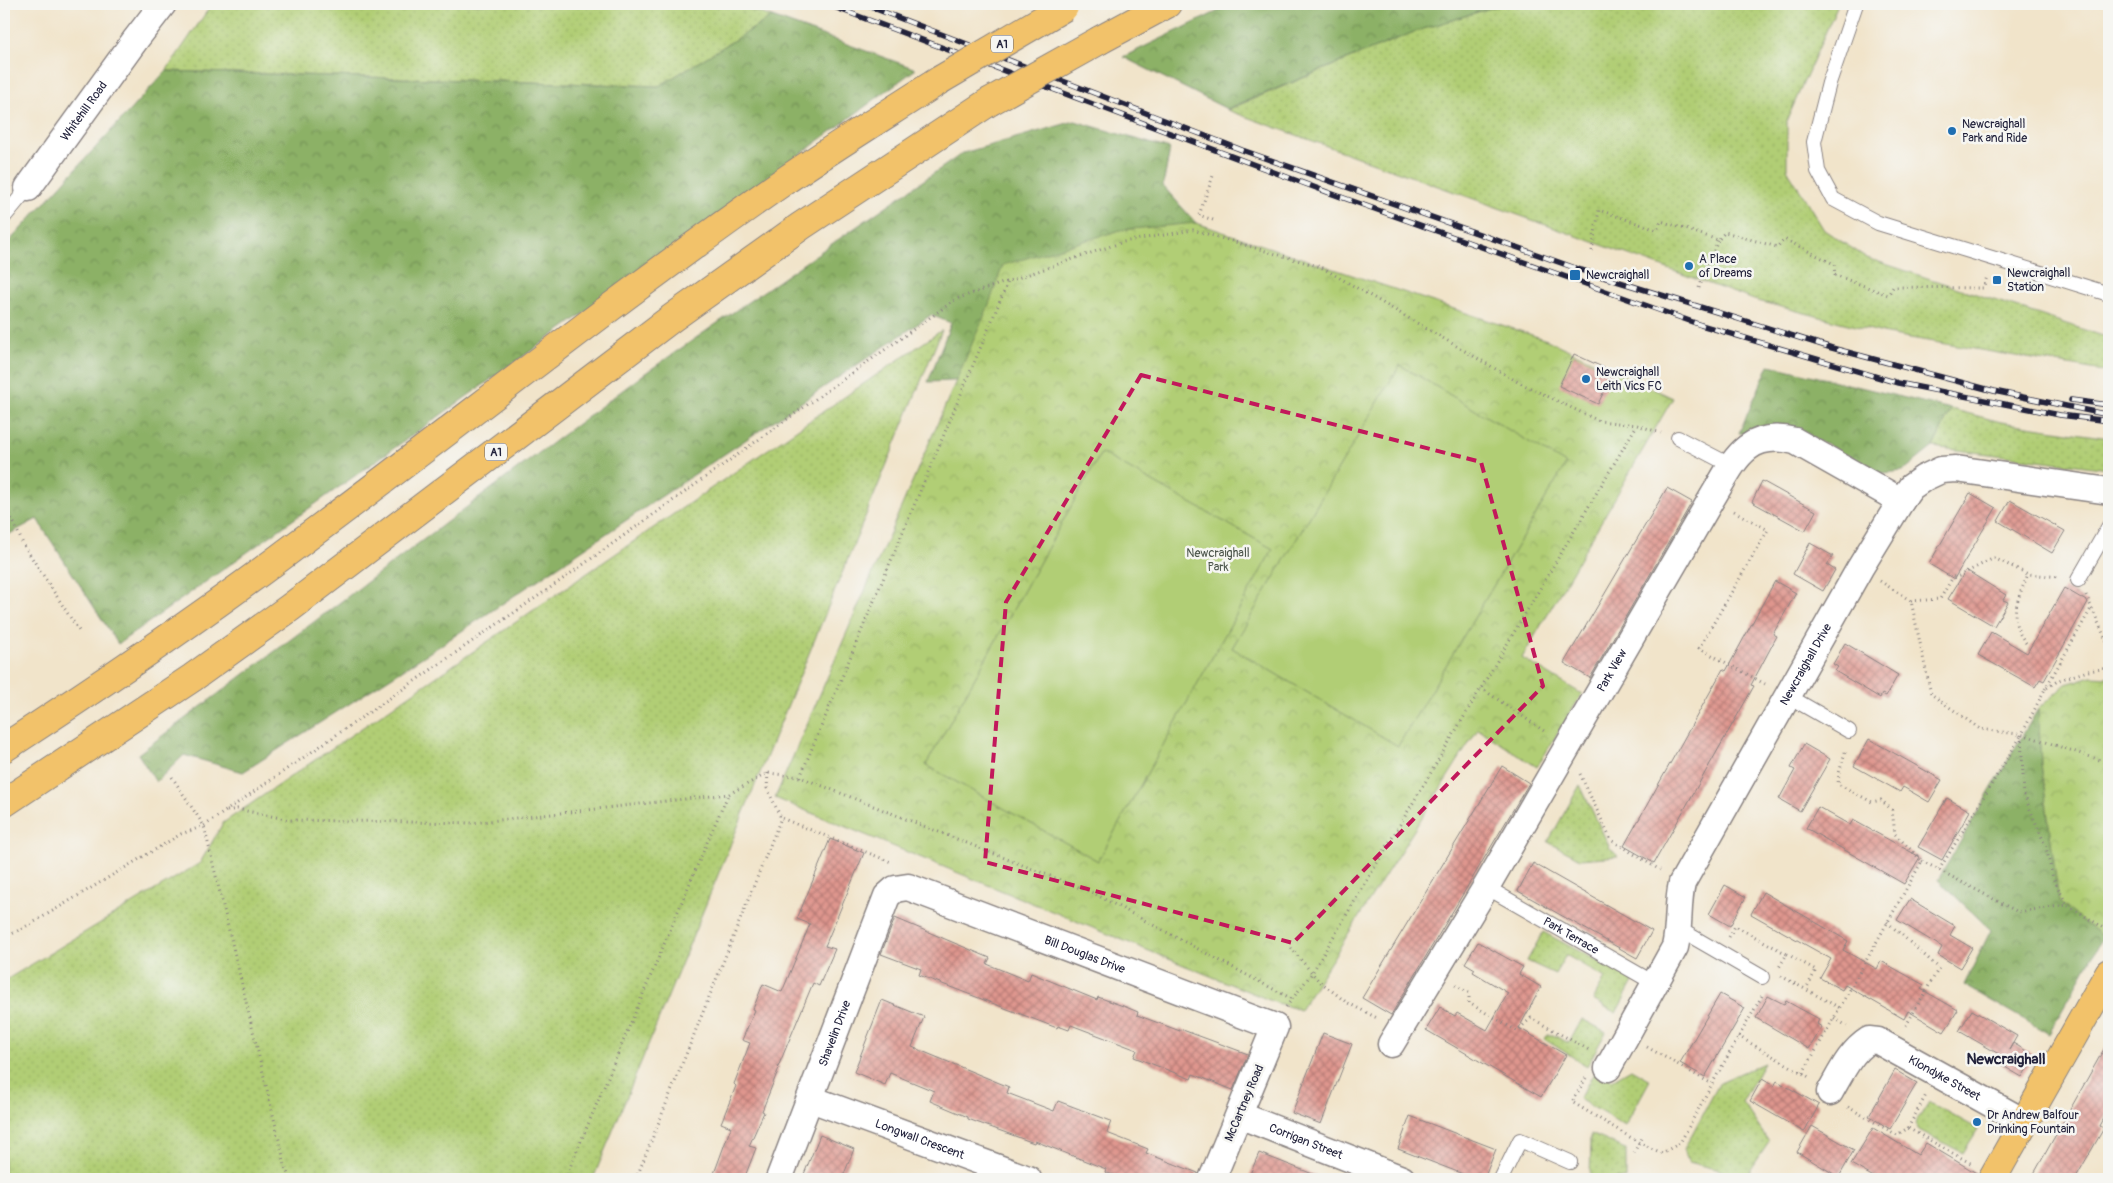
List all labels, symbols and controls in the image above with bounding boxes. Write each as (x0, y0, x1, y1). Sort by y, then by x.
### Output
road number: A1 (991, 36, 1013, 52)
street label: Whitehill Road (58, 79, 111, 144)
place label: Newcraighall Park and Ride (1962, 117, 2027, 146)
marker: Newcraighall Park and Ride (1946, 125, 1958, 137)
place label: A Place of Dreams (1699, 252, 1752, 281)
marker: A Place of Dreams (1683, 260, 1695, 272)
place label: Newcraighall Station (2007, 266, 2070, 295)
marker: Newcraighall (1568, 268, 1582, 282)
place label: Newcraighall (1586, 268, 1649, 283)
marker: Newcraighall Station (1991, 274, 2003, 286)
place label: Newcraighall Leith Vics FC (1596, 365, 1662, 394)
marker: Newcraighall Leith Vics FC (1580, 373, 1592, 385)
road number: A1 (485, 444, 507, 461)
park label: Newcraighall Park (1186, 546, 1250, 575)
street label: Newcraighall Drive (1777, 621, 1835, 708)
street label: Park View (1594, 647, 1631, 695)
street label: Park Terrace (1540, 914, 1601, 958)
street label: Bill Douglas Drive (1042, 933, 1127, 977)
street label: Shavelin Drive (816, 998, 855, 1069)
district label: Newcraighall (1966, 1050, 2046, 1069)
street label: Klondyke Street (1906, 1052, 1983, 1105)
street label: McCartney Road (1222, 1062, 1267, 1144)
place label: Dr Andrew Balfour Drinking Fountain (1987, 1108, 2079, 1137)
street label: Longwall Crescent (873, 1116, 967, 1163)
marker: Dr Andrew Balfour Drinking Fountain (1971, 1116, 1983, 1128)
street label: Corrigan Street (1267, 1121, 1345, 1163)

